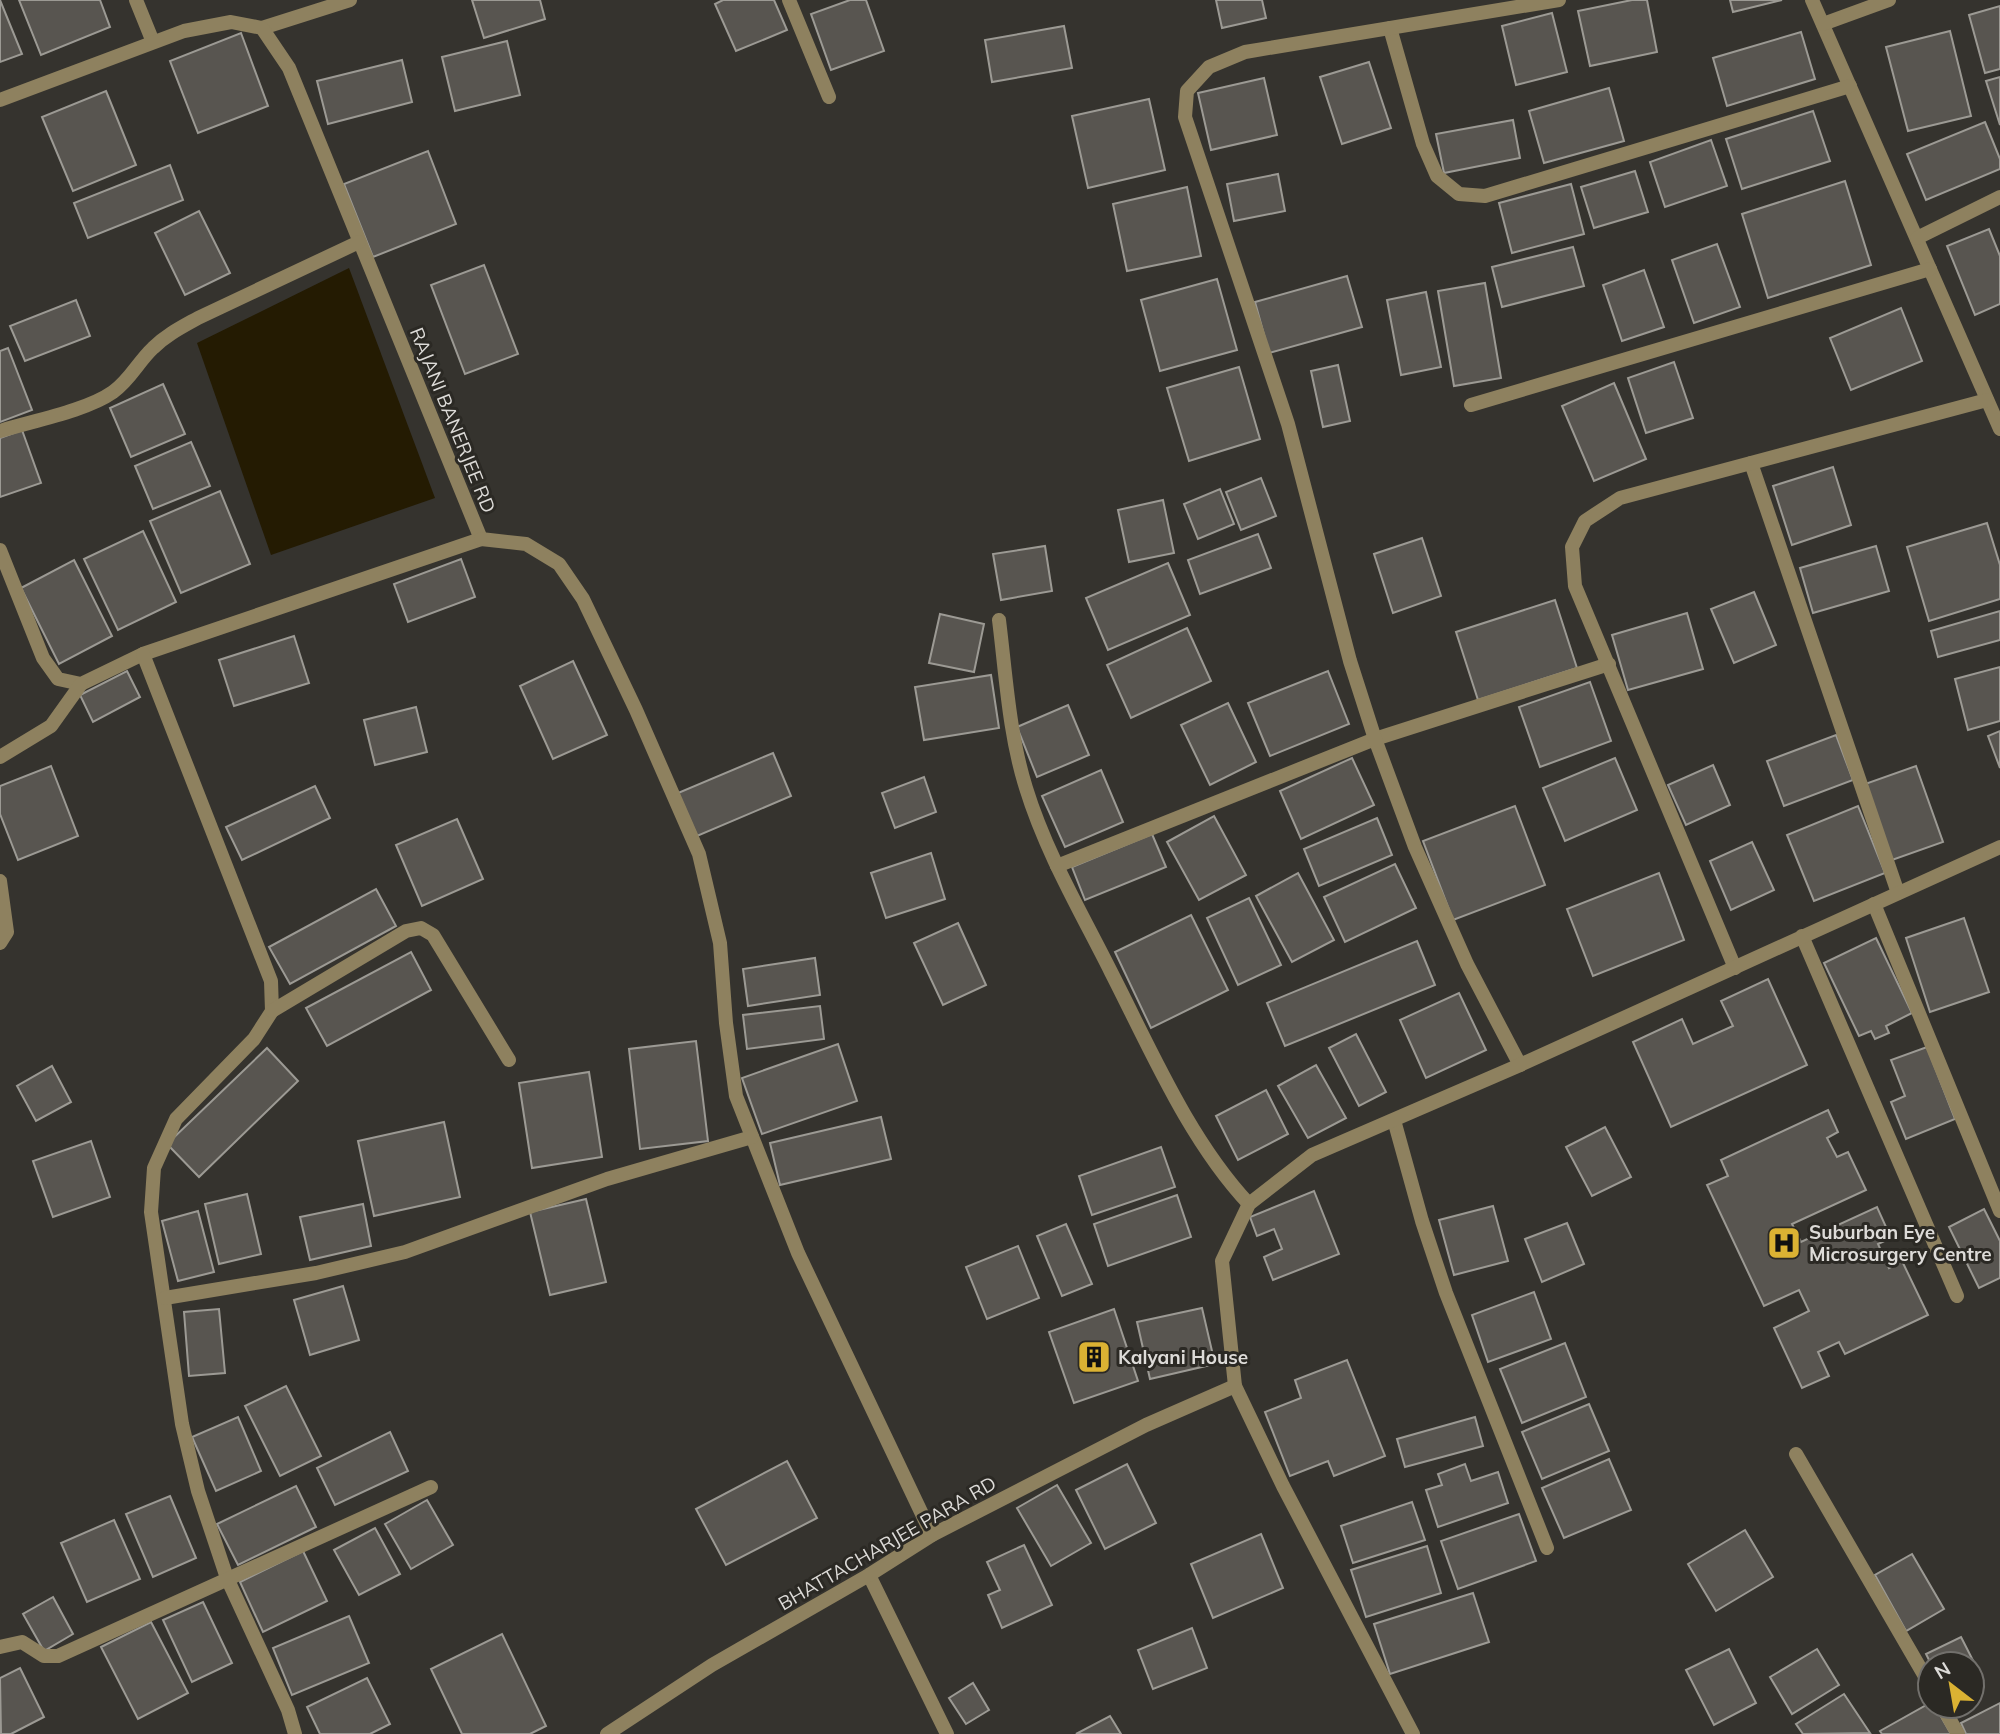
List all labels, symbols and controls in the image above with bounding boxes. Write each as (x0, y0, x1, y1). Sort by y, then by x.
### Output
street label: RAJANI BANERJEE RD (405, 324, 501, 516)
place label: Suburban Eye Microsurgery Centre (1809, 1220, 1992, 1266)
hospital icon: Suburban Eye Microsurgery Centre (1765, 1224, 1803, 1262)
building icon: Kalyani House (1075, 1338, 1113, 1376)
place label: Kalyani House (1118, 1345, 1248, 1369)
street label: BHATTACHARJEE PARA RD (774, 1471, 1000, 1615)
north arrow (1916, 1650, 1986, 1720)
text: N (1930, 1656, 1955, 1684)

